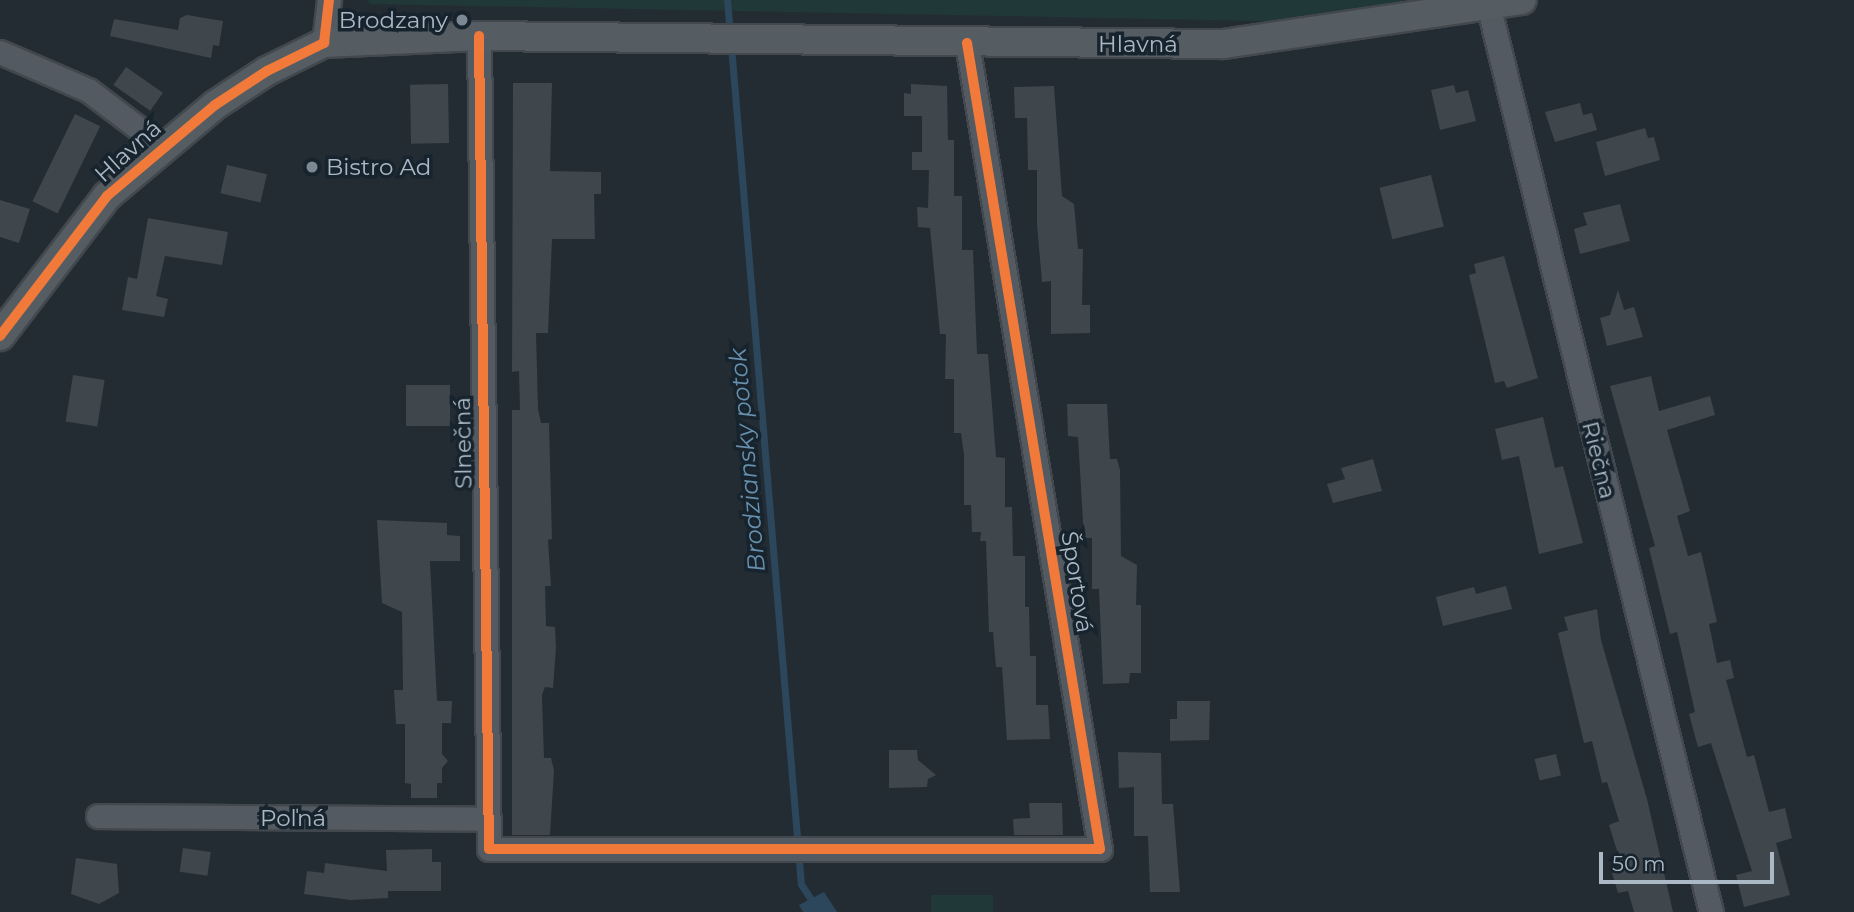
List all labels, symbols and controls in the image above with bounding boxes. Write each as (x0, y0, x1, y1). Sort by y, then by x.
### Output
place label: Brodzany (339, 6, 448, 34)
marker: Brodzany (454, 12, 470, 28)
street label: Hlavná (1098, 30, 1178, 58)
street label: Hlavná (89, 114, 167, 188)
place label: Bistro Ad (326, 153, 431, 181)
marker: Bistro Ad (304, 159, 320, 175)
water label: Brodziansky potok (723, 347, 771, 573)
street label: Slnečná (448, 397, 478, 489)
street label: Riečna (1576, 418, 1622, 502)
street label: Športová (1055, 529, 1099, 635)
street label: Poľná (260, 804, 326, 832)
scale bar (1602, 838, 1777, 882)
text: 50 m (1612, 851, 1666, 876)

